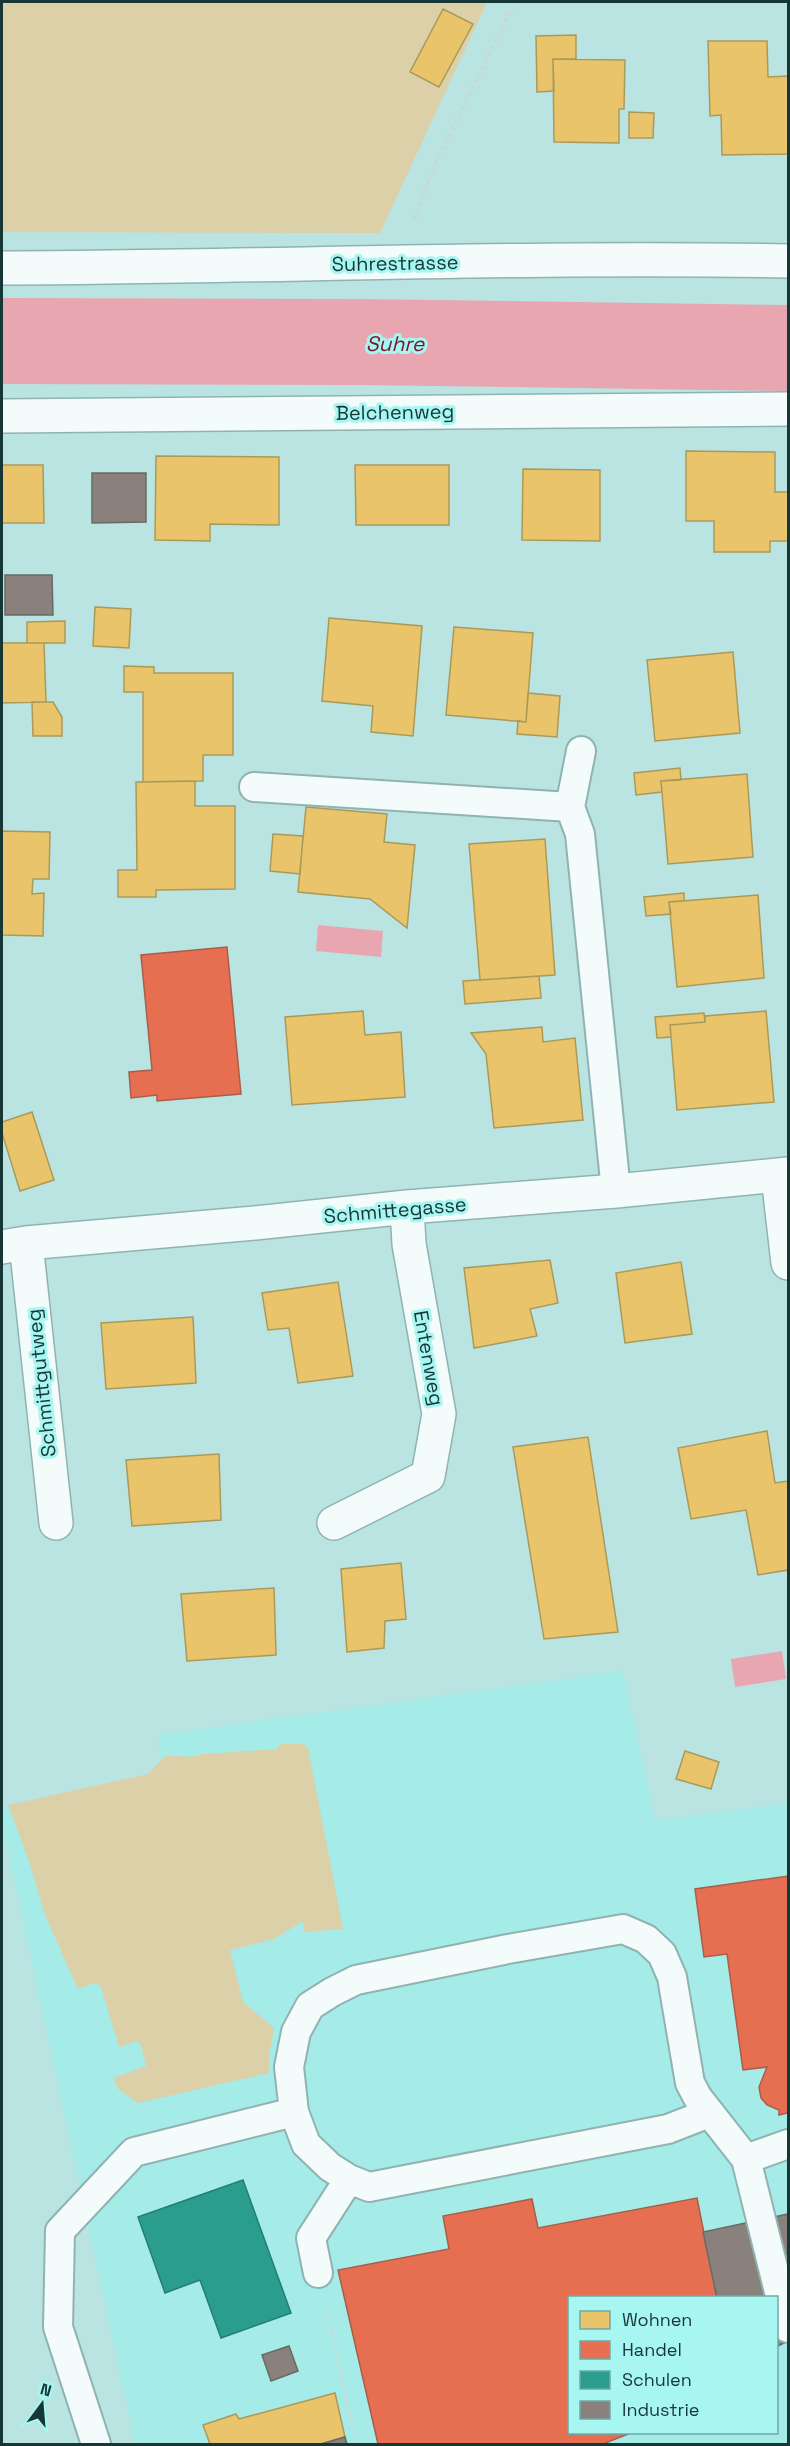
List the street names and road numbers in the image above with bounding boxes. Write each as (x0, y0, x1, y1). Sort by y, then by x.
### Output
street label: Suhrestrasse (331, 249, 459, 277)
street label: Belchenweg (335, 398, 455, 426)
street label: Schmittegasse (323, 1191, 467, 1229)
street label: Schmittgutweg (20, 1308, 62, 1458)
street label: Entenweg (408, 1308, 450, 1408)

